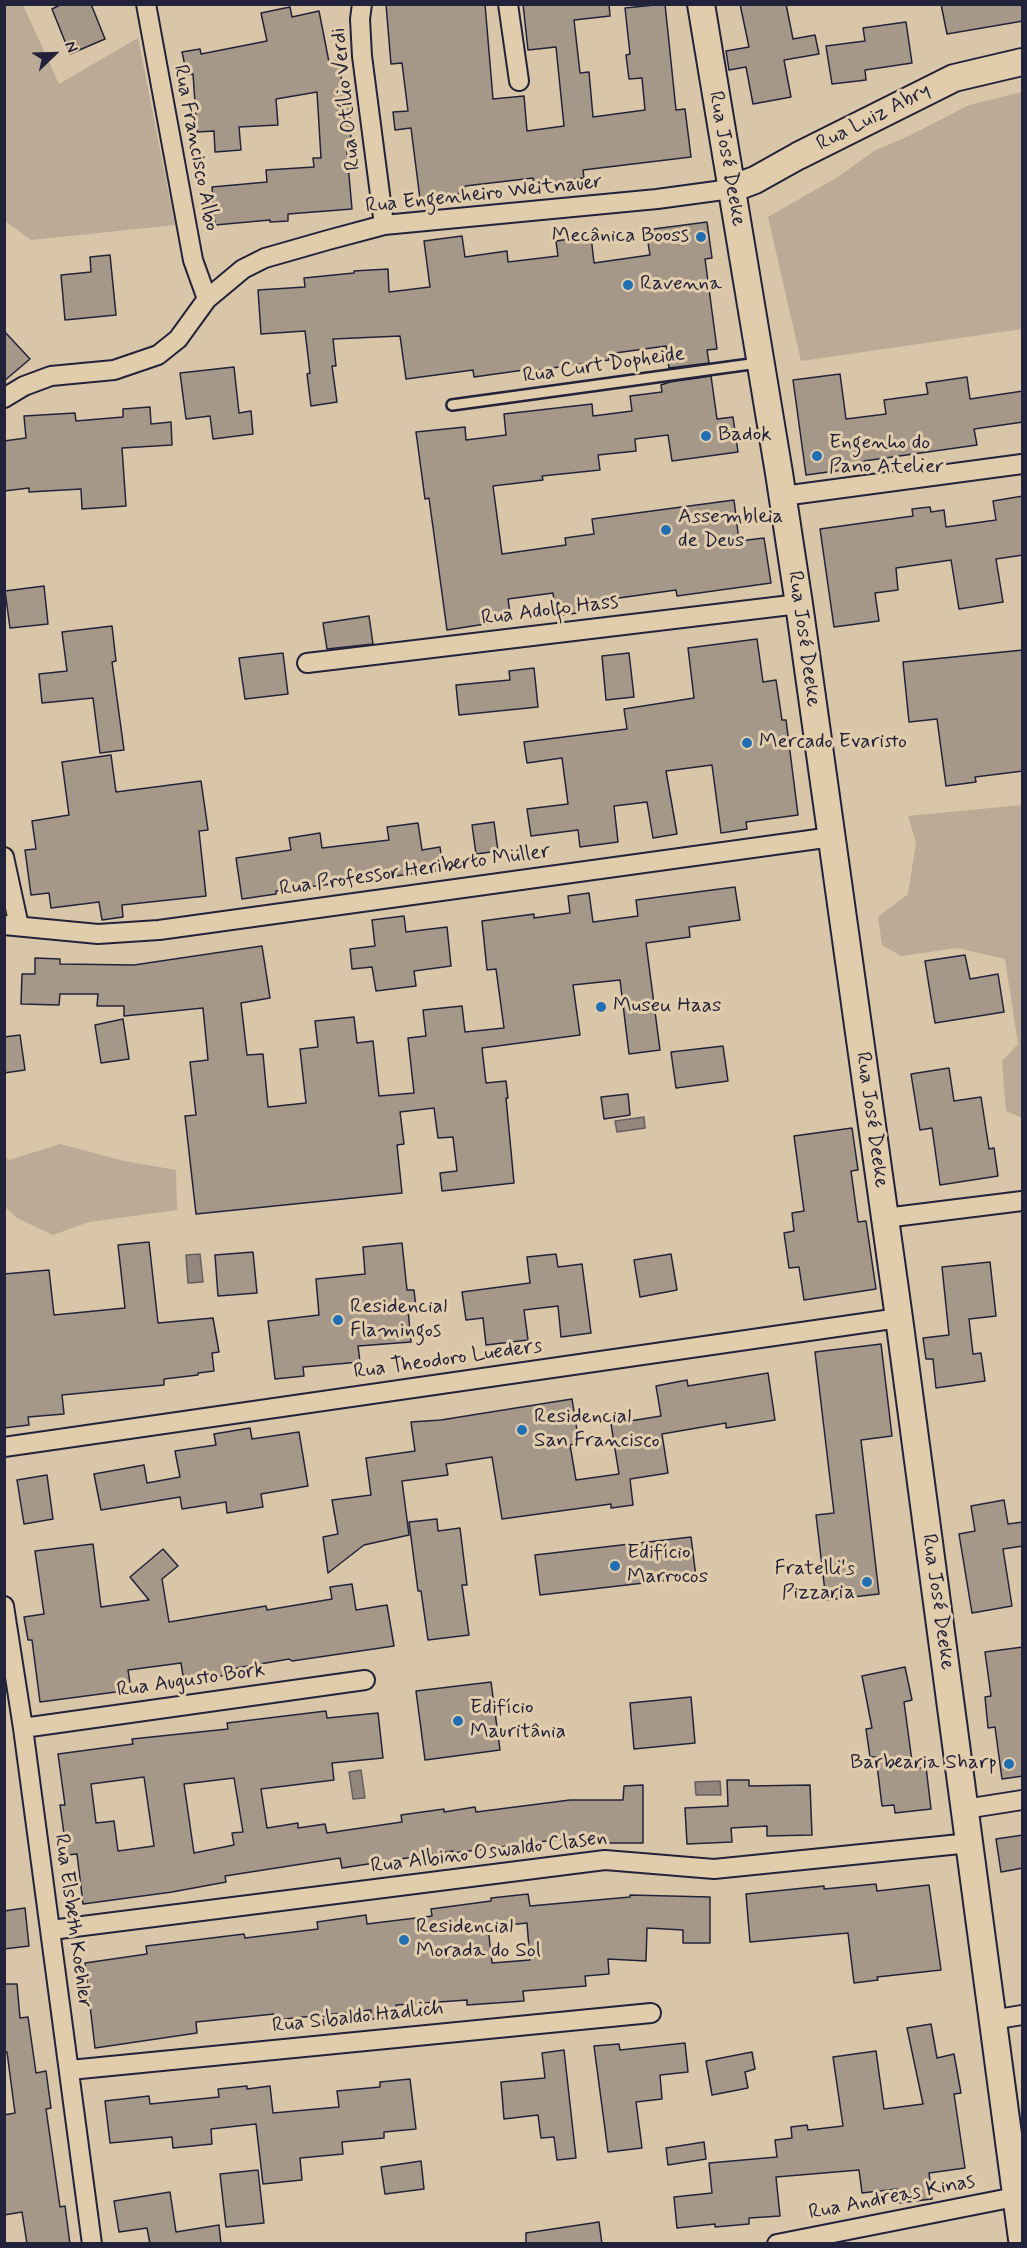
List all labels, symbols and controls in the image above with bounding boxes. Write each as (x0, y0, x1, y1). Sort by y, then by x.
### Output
north arrow (24, 24, 84, 84)
street label: Rua Otílio Verdi (327, 26, 367, 172)
text: N (59, 38, 83, 56)
street label: Rua Francisco Albo (167, 63, 223, 233)
street label: Rua Luiz Abry (813, 79, 935, 157)
street label: Rua José Deeke (702, 89, 750, 229)
street label: Rua Engenheiro Weitnauer (364, 170, 604, 220)
place label: Mecânica Booss (552, 224, 689, 250)
marker: Mecânica Booss (694, 230, 708, 244)
place label: Ravenna (640, 272, 722, 298)
marker: Ravenna (621, 278, 635, 292)
street label: Rua Curt Dopheide (521, 342, 687, 390)
place label: Badok (718, 423, 772, 449)
marker: Badok (699, 429, 713, 443)
place label: Engenho do Pano Atelier (829, 431, 944, 481)
marker: Engenho do Pano Atelier (810, 449, 824, 463)
place label: Assembleia de Deus (678, 505, 783, 555)
marker: Assembleia de Deus (659, 523, 673, 537)
street label: Rua José Deeke (781, 569, 825, 709)
street label: Rua Adolfo Hass (480, 590, 620, 632)
place label: Mercado Evaristo (759, 730, 907, 756)
marker: Mercado Evaristo (740, 736, 754, 750)
street label: Rua Professor Heriberto Müller (278, 840, 552, 902)
place label: Museu Haas (613, 994, 722, 1020)
marker: Museu Haas (594, 1000, 608, 1014)
street label: Rua José Deeke (849, 1050, 893, 1190)
place label: Residencial Flamingos (350, 1295, 447, 1345)
marker: Residencial Flamingos (331, 1313, 345, 1327)
street label: Rua Theodoro Lueders (352, 1334, 544, 1386)
place label: Residencial San Francisco (534, 1405, 660, 1455)
marker: Residencial San Francisco (515, 1423, 529, 1437)
street label: Rua José Deeke (915, 1532, 959, 1672)
place label: Edifício Marrocos (627, 1541, 708, 1591)
place label: Fratelli's Pizzaria (775, 1557, 855, 1607)
marker: Edifício Marrocos (608, 1559, 622, 1573)
marker: Fratelli's Pizzaria (860, 1575, 874, 1589)
street label: Rua Augusto Bork (115, 1658, 267, 1704)
place label: Edifício Mauritânia (470, 1696, 566, 1746)
marker: Edifício Mauritânia (451, 1714, 465, 1728)
place label: Barbearia Sharp (850, 1751, 997, 1777)
marker: Barbearia Sharp (1002, 1757, 1016, 1771)
street label: Rua Albino Oswaldo Clasen (370, 1826, 608, 1880)
street label: Rua Elsbeth Koehler (47, 1832, 97, 2010)
place label: Residencial Morada do Sol (416, 1915, 541, 1965)
marker: Residencial Morada do Sol (397, 1933, 411, 1947)
street label: Rua Sibaldo Hadlich (271, 1996, 445, 2040)
street label: Rua Andreas Kinas (807, 2170, 977, 2226)

